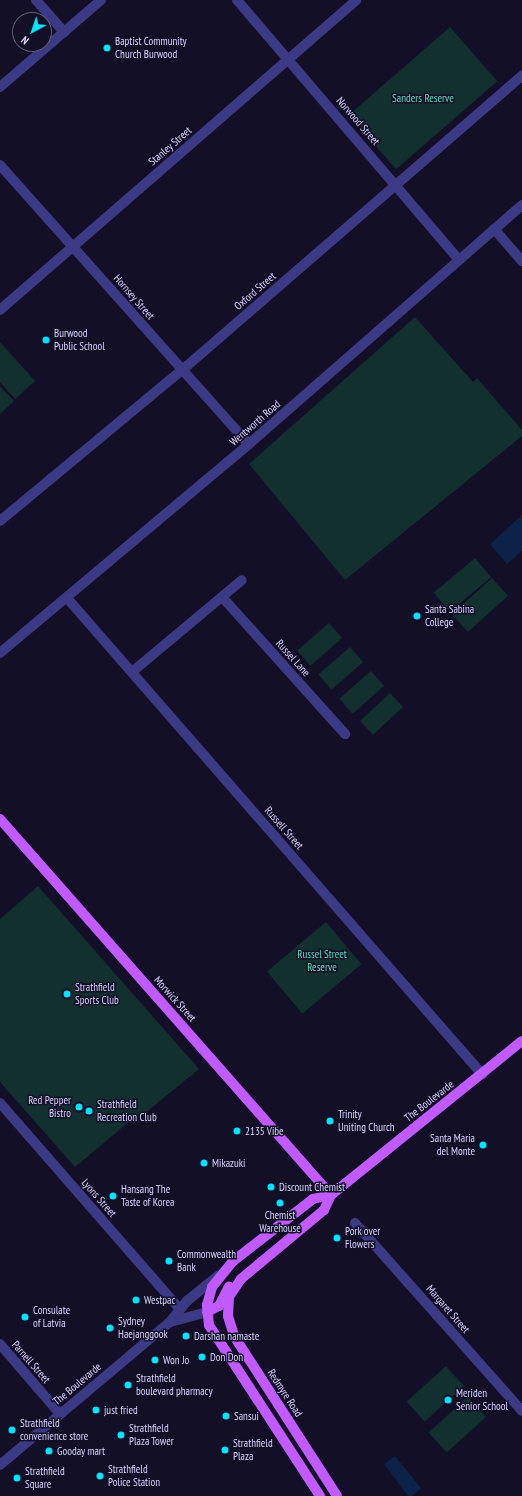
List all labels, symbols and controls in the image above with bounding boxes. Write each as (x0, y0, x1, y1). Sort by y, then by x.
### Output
north arrow (12, 12, 52, 52)
text: N (18, 33, 32, 48)
place label: Baptist Community Church Burwood (115, 35, 187, 61)
marker: Baptist Community Church Burwood (102, 43, 112, 53)
park label: Sanders Reserve (392, 91, 454, 105)
street label: Norwood Street (334, 94, 382, 148)
street label: Stanley Street (146, 124, 194, 168)
street label: Oxford Street (232, 269, 278, 313)
street label: Hornsey Street (111, 272, 157, 322)
place label: Burwood Public School (54, 327, 105, 353)
marker: Burwood Public School (41, 335, 51, 345)
street label: Wentworth Road (227, 397, 283, 449)
place label: Santa Sabina College (425, 603, 474, 629)
marker: Santa Sabina College (412, 611, 422, 621)
street label: Russel Lane (273, 637, 313, 679)
street label: Russell Street (262, 804, 306, 852)
park label: Russel Street Reserve (297, 948, 347, 974)
street label: Morwick Street (151, 973, 199, 1025)
place label: Strathfield Sports Club (75, 981, 119, 1007)
marker: Strathfield Sports Club (62, 989, 72, 999)
street label: The Boulevarde (402, 1078, 456, 1124)
place label: Red Pepper Bistro (28, 1094, 71, 1120)
place label: Strathfield Recreation Club (97, 1098, 157, 1124)
marker: Red Pepper Bistro (74, 1102, 84, 1112)
marker: Strathfield Recreation Club (84, 1106, 94, 1116)
place label: Trinity Uniting Church (338, 1108, 395, 1134)
marker: Trinity Uniting Church (325, 1116, 335, 1126)
place label: 2135 Vibe (245, 1124, 284, 1138)
marker: 2135 Vibe (232, 1126, 242, 1136)
place label: Santa Maria del Monte (430, 1132, 475, 1158)
marker: Santa Maria del Monte (478, 1140, 488, 1150)
place label: Mikazuki (212, 1156, 245, 1170)
marker: Mikazuki (199, 1158, 209, 1168)
street label: Lyons Street (79, 1176, 119, 1220)
place label: Discount Chemist (279, 1180, 345, 1194)
marker: Discount Chemist (266, 1182, 276, 1192)
place label: Hansang The Taste of Korea (121, 1183, 174, 1209)
marker: Hansang The Taste of Korea (108, 1191, 118, 1201)
marker: Chemist Warehouse (275, 1198, 285, 1208)
place label: Chemist Warehouse (259, 1209, 301, 1235)
place label: Pork over Flowers (345, 1225, 380, 1251)
marker: Pork over Flowers (332, 1233, 342, 1243)
place label: Commonwealth Bank (177, 1248, 236, 1274)
marker: Commonwealth Bank (164, 1256, 174, 1266)
street label: Margaret Street (424, 1282, 472, 1336)
place label: Westpac (144, 1293, 175, 1307)
marker: Westpac (131, 1295, 141, 1305)
place label: Consulate of Latvia (33, 1304, 70, 1330)
marker: Consulate of Latvia (20, 1312, 30, 1322)
place label: Sydney Haejanggook (118, 1315, 168, 1341)
marker: Sydney Haejanggook (105, 1323, 115, 1333)
place label: Darshan namaste (194, 1329, 259, 1343)
marker: Darshan namaste (181, 1331, 191, 1341)
street label: Parnell Street (9, 1338, 53, 1386)
place label: Don Don (210, 1350, 243, 1364)
marker: Don Don (197, 1352, 207, 1362)
place label: Won Jo (163, 1353, 189, 1367)
marker: Won Jo (150, 1355, 160, 1365)
street label: The Boulevarde (50, 1360, 104, 1408)
street label: Redmyre Road (265, 1367, 305, 1419)
place label: Strathfield boulevard pharmacy (136, 1372, 213, 1398)
marker: Strathfield boulevard pharmacy (123, 1380, 133, 1390)
place label: Meriden Senior School (456, 1387, 508, 1413)
marker: Meriden Senior School (443, 1395, 453, 1405)
place label: just fried (104, 1403, 138, 1417)
marker: just fried (91, 1405, 101, 1415)
place label: Sansui (234, 1409, 259, 1423)
marker: Sansui (221, 1411, 231, 1421)
place label: Strathfield convenience store (20, 1417, 88, 1443)
place label: Strathfield Plaza Tower (129, 1422, 174, 1448)
marker: Strathfield convenience store (7, 1425, 17, 1435)
marker: Strathfield Plaza Tower (116, 1430, 126, 1440)
place label: Strathfield Plaza (233, 1437, 273, 1463)
place label: Gooday mart (57, 1444, 105, 1458)
marker: Strathfield Plaza (220, 1445, 230, 1455)
marker: Gooday mart (44, 1446, 54, 1456)
place label: Strathfield Police Station (108, 1463, 160, 1489)
place label: Strathfield Square (25, 1465, 65, 1491)
marker: Strathfield Police Station (95, 1471, 105, 1481)
marker: Strathfield Square (12, 1473, 22, 1483)

